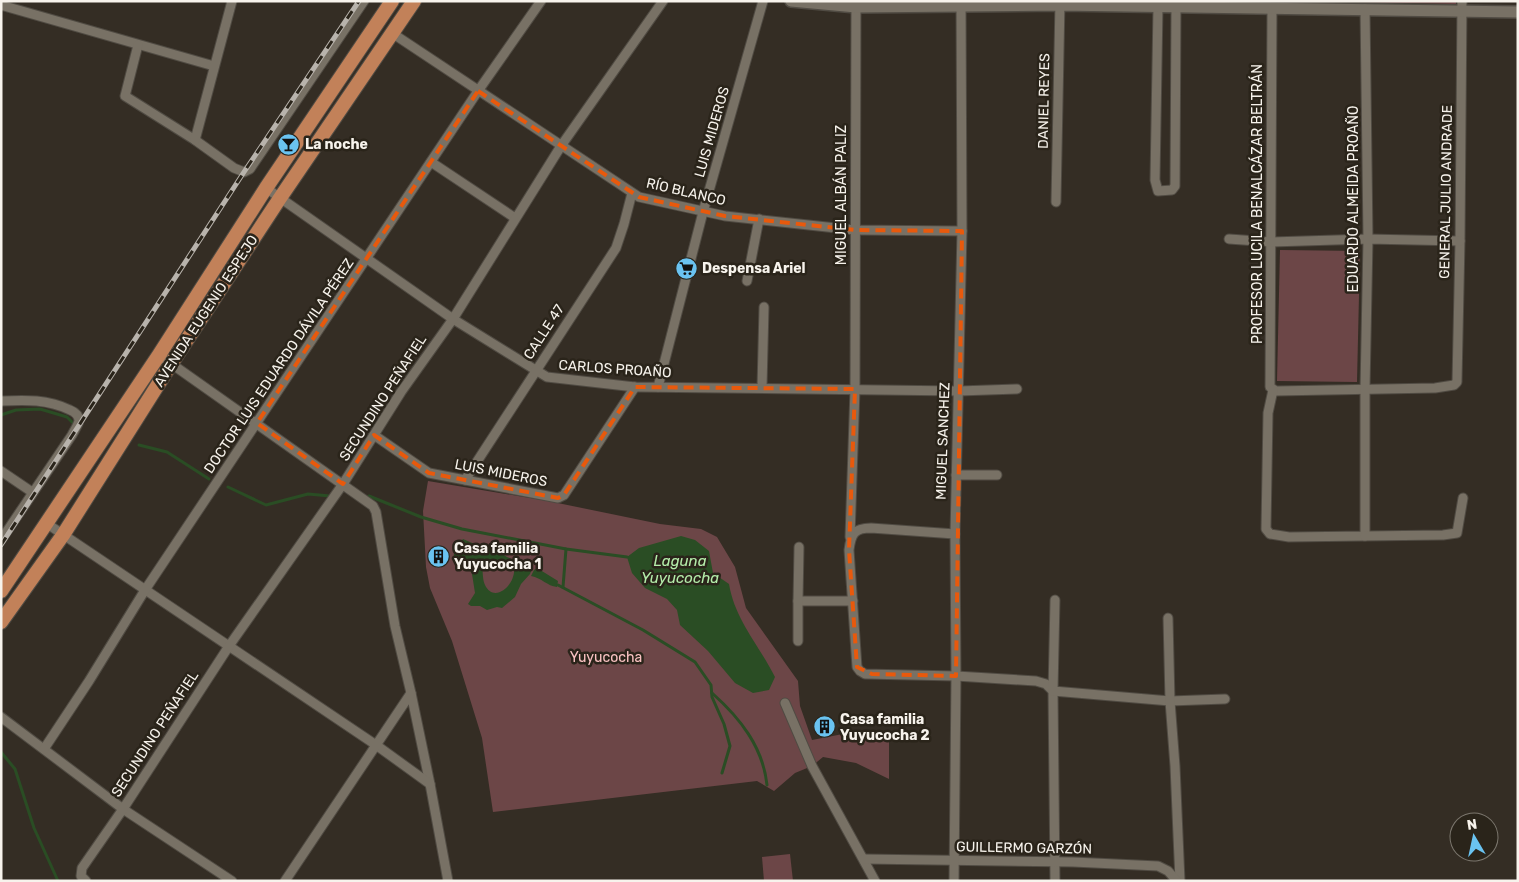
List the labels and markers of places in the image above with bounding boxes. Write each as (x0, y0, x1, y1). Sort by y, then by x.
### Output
bar icon: La noche (277, 132, 301, 156)
place label: La noche (305, 136, 368, 153)
supermarket icon: Despensa Ariel (674, 256, 698, 280)
place label: Despensa Ariel (702, 260, 806, 277)
place label: Casa familia Yuyucocha 1 (454, 540, 541, 573)
building icon: Casa familia Yuyucocha 1 (426, 544, 450, 568)
place label: Casa familia Yuyucocha 2 (840, 711, 929, 744)
building icon: Casa familia Yuyucocha 2 (812, 715, 836, 739)

